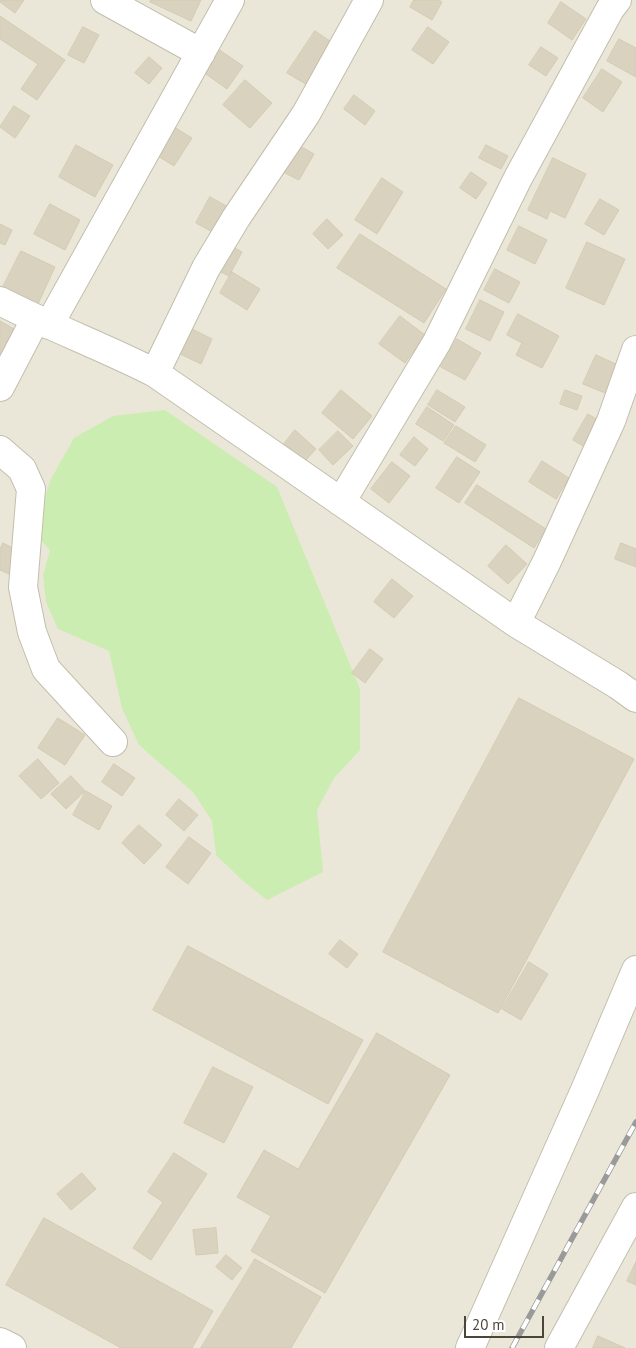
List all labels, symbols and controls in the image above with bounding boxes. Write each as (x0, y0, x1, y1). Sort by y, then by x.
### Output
scale bar (466, 1306, 546, 1338)
text: 20 m (472, 1315, 505, 1334)

